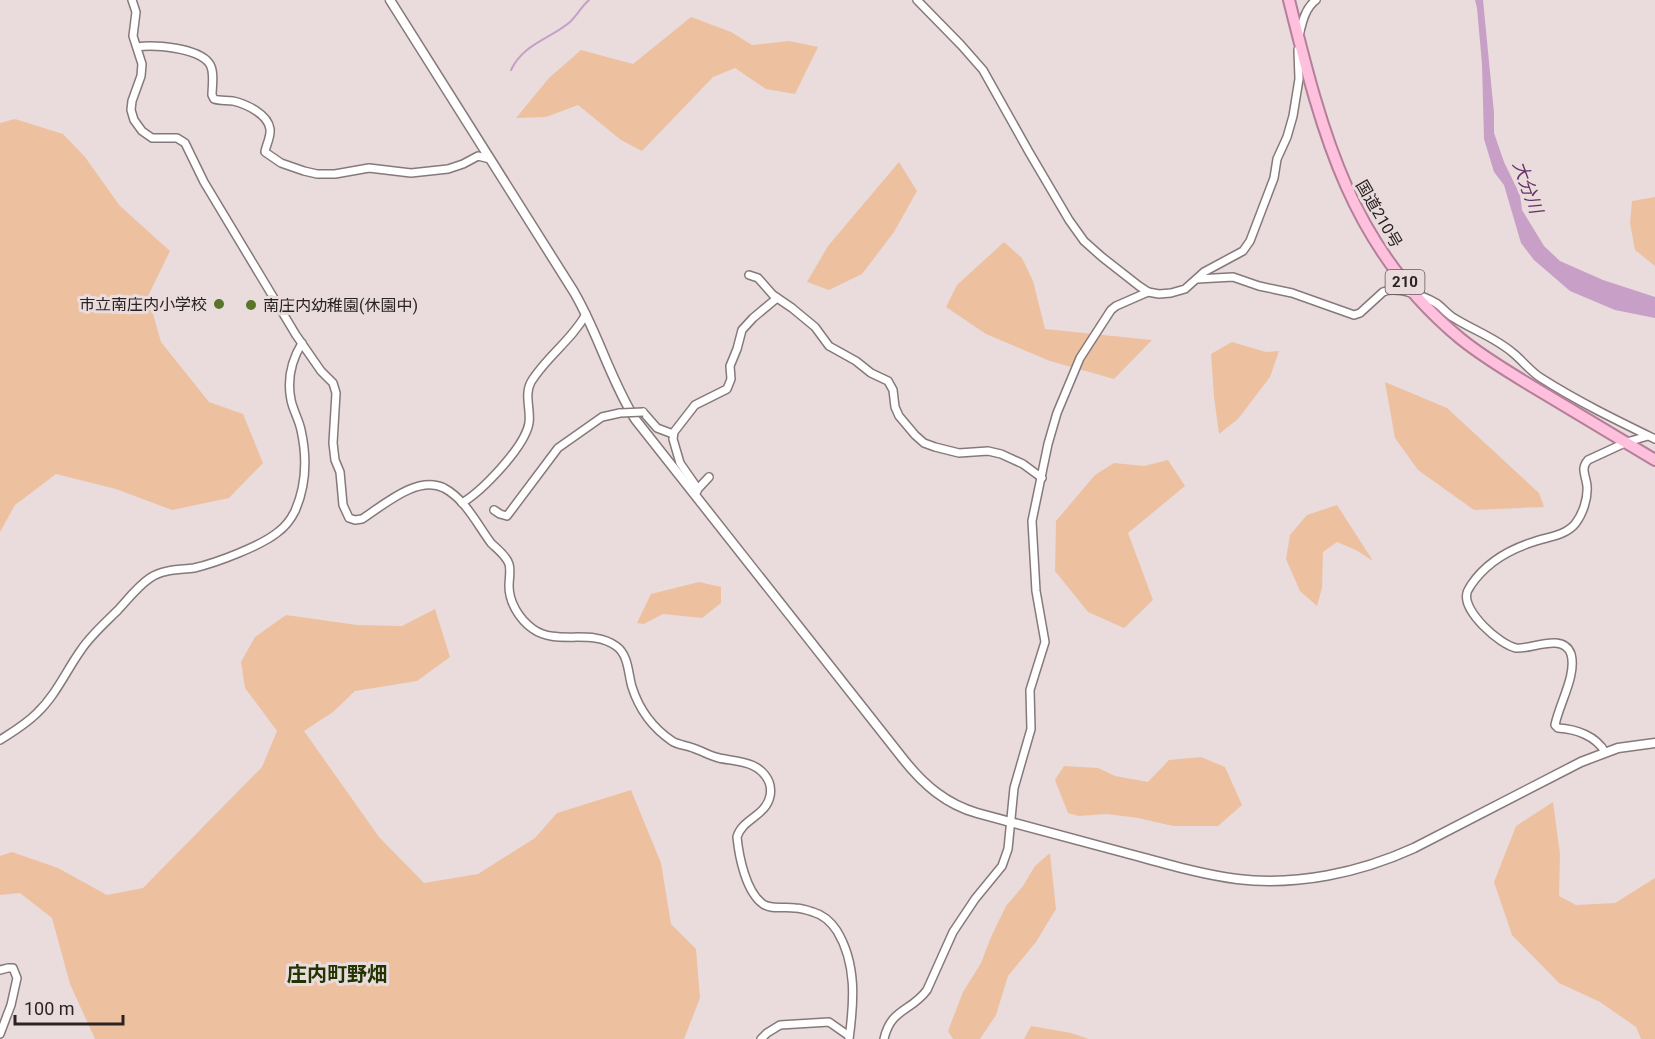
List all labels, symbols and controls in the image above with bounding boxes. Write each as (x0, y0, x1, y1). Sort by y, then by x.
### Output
water label: 大分川 (1509, 158, 1548, 218)
street label: 国道210号 (1352, 177, 1406, 251)
road number: 210 (1386, 270, 1424, 294)
place label: 市立南庄内小学校 (79, 295, 207, 314)
place label: 南庄内幼稚園(休園中) (263, 296, 418, 315)
marker: 市立南庄内小学校 (212, 297, 226, 311)
marker: 南庄内幼稚園(休園中) (244, 298, 258, 312)
district label: 庄内町野畑 (287, 962, 387, 986)
scale bar (15, 988, 123, 1026)
text: 100 m (24, 998, 75, 1019)

